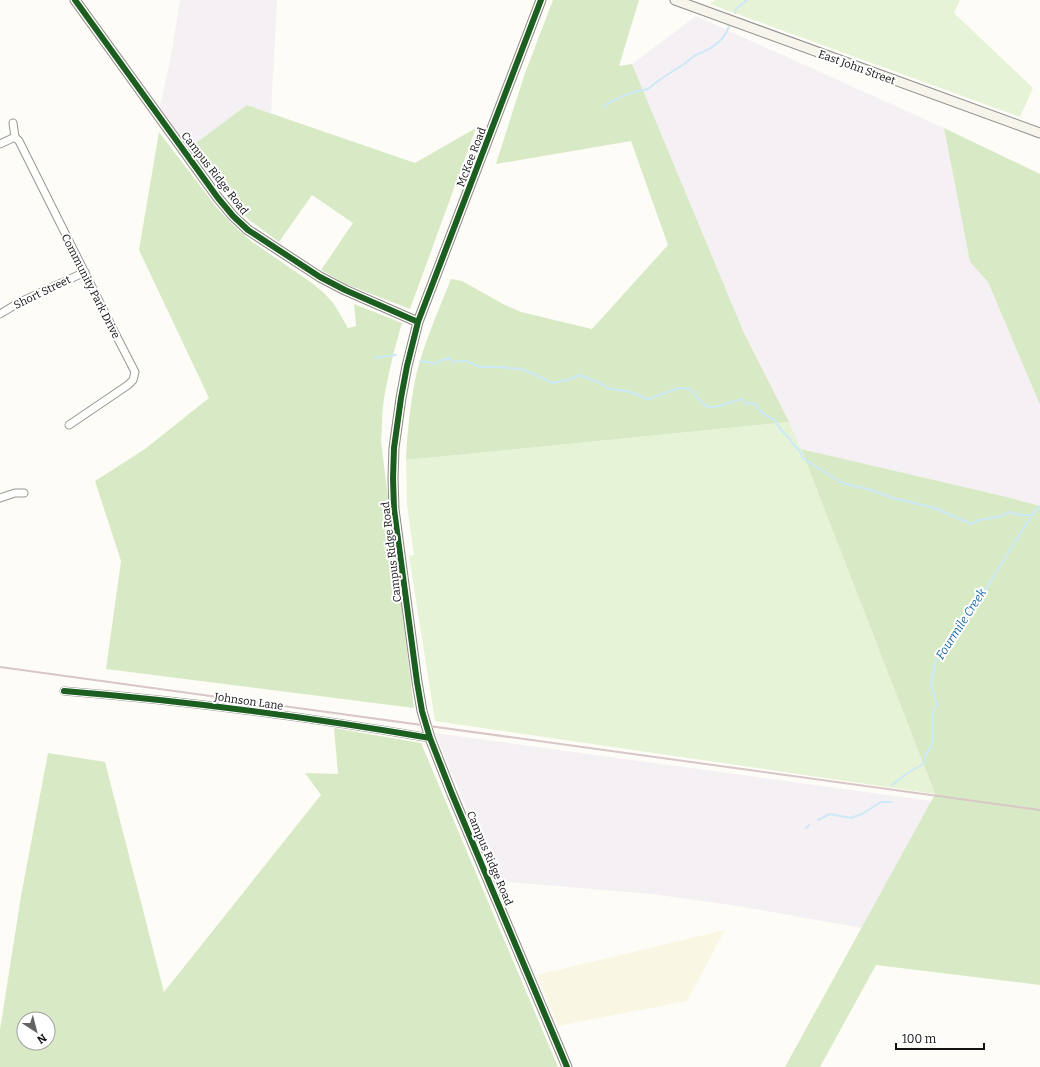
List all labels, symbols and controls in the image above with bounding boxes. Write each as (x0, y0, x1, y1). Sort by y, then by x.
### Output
street label: East John Street (817, 48, 897, 87)
street label: McKee Road (454, 125, 489, 189)
street label: Campus Ridge Road (178, 129, 251, 218)
street label: Community Park Drive (59, 232, 123, 341)
street label: Short Street (12, 273, 73, 312)
street label: Campus Ridge Road (379, 500, 404, 603)
water label: Fourmile Creek (933, 586, 989, 662)
street label: Johnson Lane (213, 690, 284, 713)
street label: Campus Ridge Road (464, 809, 515, 908)
north arrow (16, 1011, 56, 1051)
scale bar (896, 1025, 984, 1051)
text: N (34, 1031, 49, 1047)
text: 100 m (902, 1032, 937, 1046)

